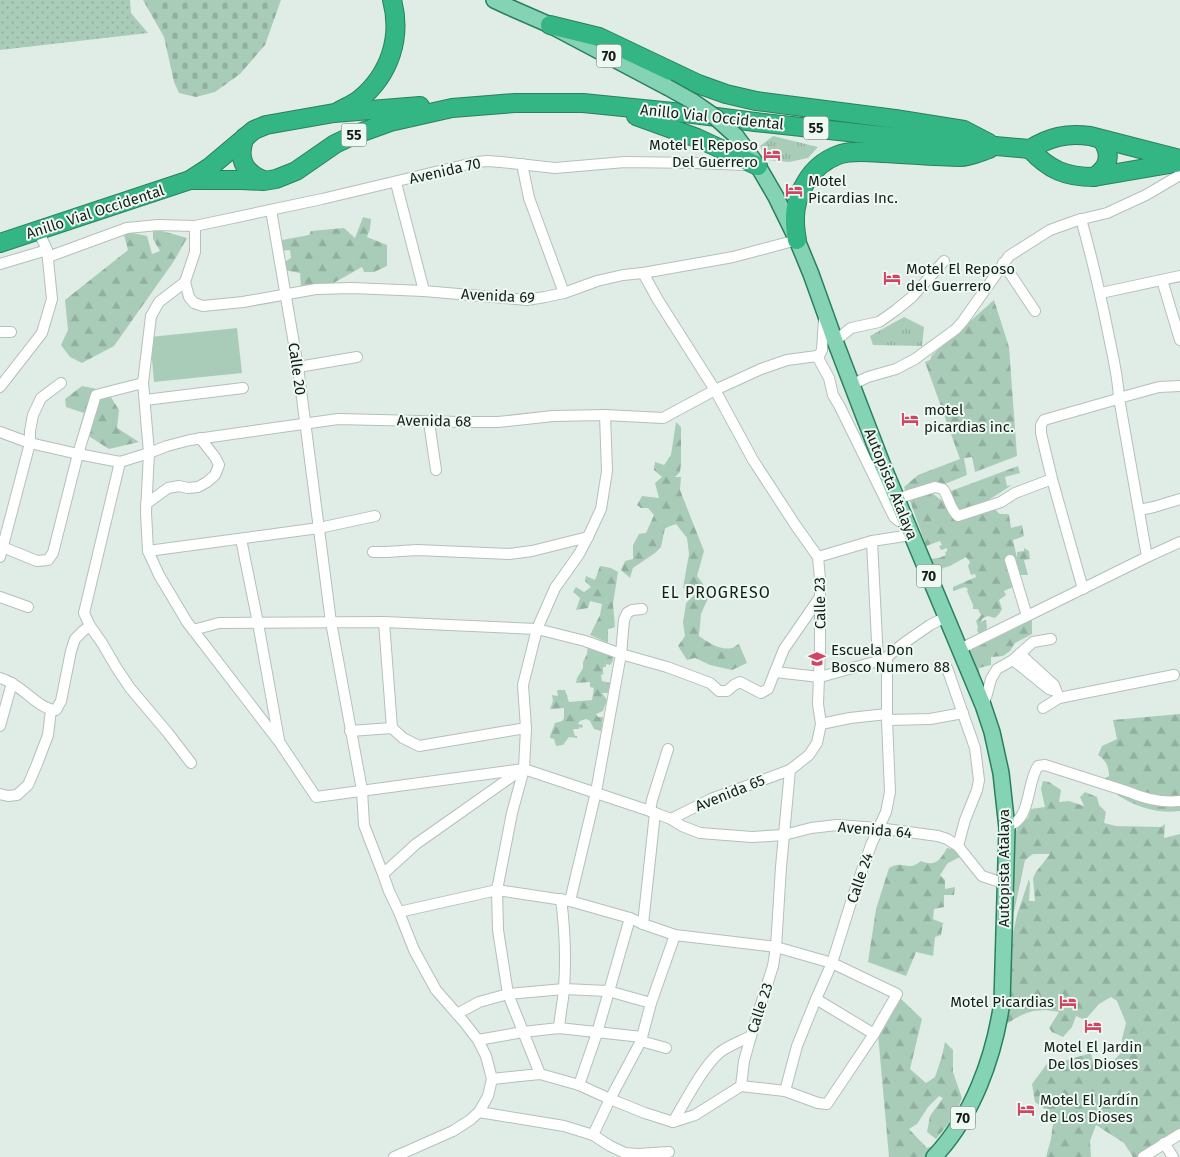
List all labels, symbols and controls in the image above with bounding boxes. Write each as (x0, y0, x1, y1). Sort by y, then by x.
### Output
road number: 70 (596, 44, 622, 68)
street label: Anillo Vial Occidental (639, 101, 785, 134)
road number: 55 (804, 116, 828, 140)
road number: 55 (342, 124, 366, 146)
place label: Motel El Reposo Del Guerrero (649, 136, 758, 171)
hotel icon: Motel El Reposo Del Guerrero (762, 144, 782, 164)
street label: Avenida 70 (407, 154, 483, 188)
place label: Motel Picardias Inc. (808, 172, 898, 207)
hotel icon: Motel Picardias Inc. (784, 180, 804, 200)
street label: Anillo Vial Occidental (24, 181, 167, 243)
place label: Motel El Reposo del Guerrero (906, 260, 1015, 295)
hotel icon: Motel El Reposo del Guerrero (882, 268, 902, 288)
street label: Avenida 69 (461, 285, 535, 307)
street label: Calle 20 (284, 342, 310, 396)
place label: motel picardias inc. (924, 401, 1014, 436)
hotel icon: motel picardias inc. (900, 409, 920, 429)
street label: Avenida 68 (397, 411, 471, 431)
street label: Autopista Atalaya (860, 426, 922, 542)
road number: 70 (916, 564, 942, 588)
street label: Calle 23 (811, 577, 829, 629)
district label: EL PROGRESO (661, 583, 771, 602)
place label: Escuela Don Bosco Numero 88 (831, 641, 950, 676)
school or university icon: Escuela Don Bosco Numero 88 (807, 649, 827, 669)
street label: Avenida 65 (692, 771, 768, 815)
street label: Autopista Atalaya (995, 809, 1013, 927)
street label: Avenida 64 (837, 818, 913, 842)
street label: Calle 24 (843, 850, 877, 906)
street label: Calle 23 (743, 981, 777, 1035)
hotel icon: Motel Picardias (1058, 992, 1078, 1012)
place label: Motel Picardias (950, 993, 1054, 1011)
hotel icon: Motel El Jardin De los Dioses (1083, 1016, 1103, 1036)
place label: Motel El Jardin De los Dioses (1044, 1038, 1142, 1073)
place label: Motel El Jardín de Los Dioses (1040, 1091, 1139, 1126)
hotel icon: Motel El Jardín de Los Dioses (1016, 1099, 1036, 1119)
road number: 70 (950, 1106, 976, 1130)

